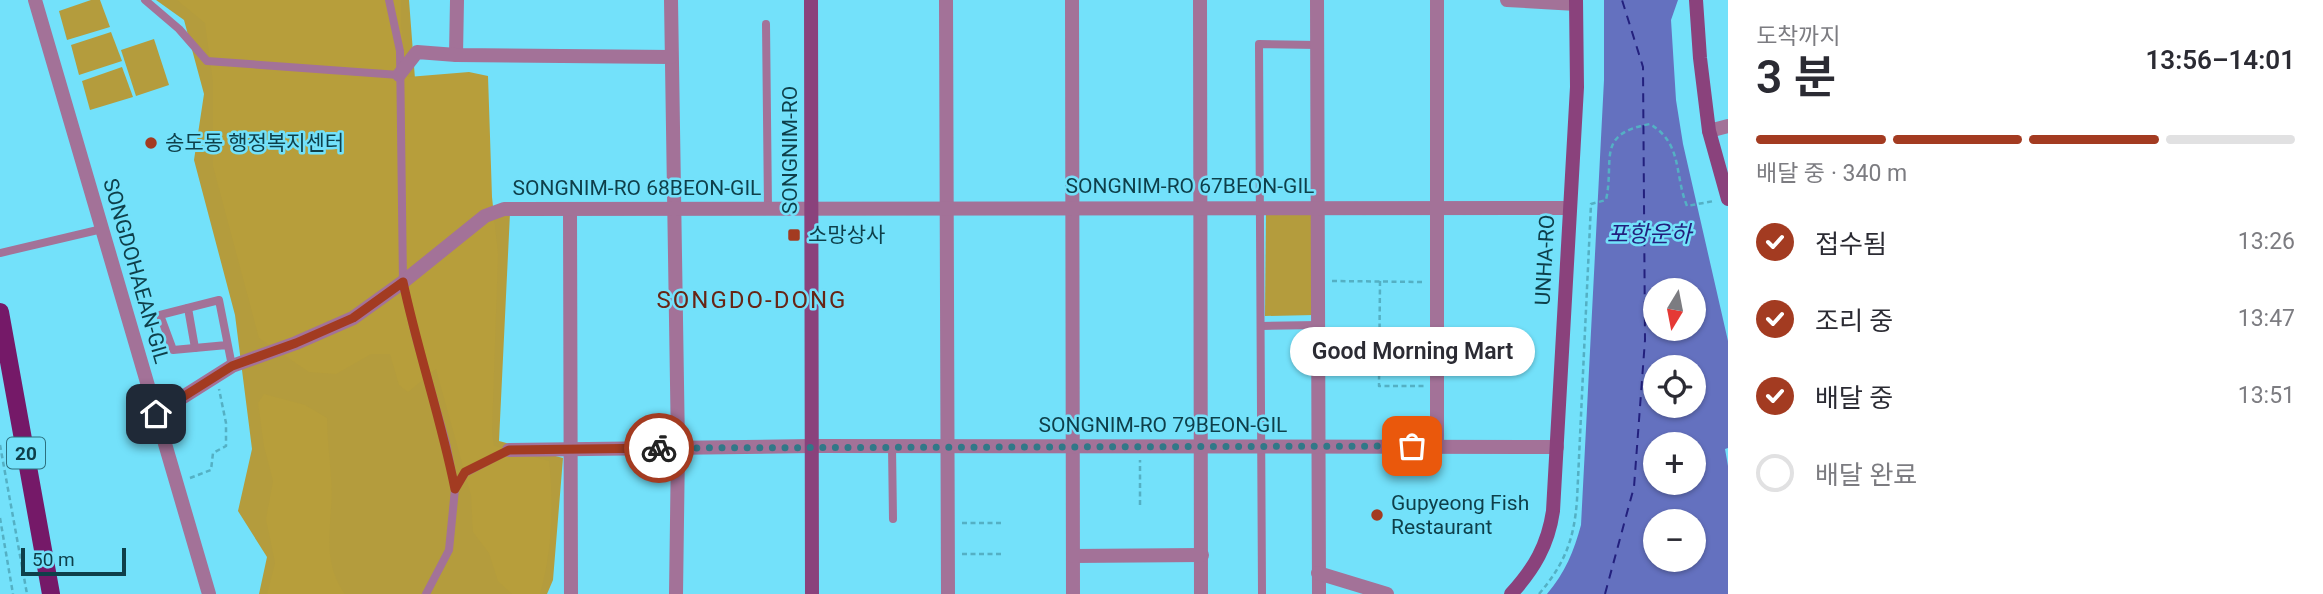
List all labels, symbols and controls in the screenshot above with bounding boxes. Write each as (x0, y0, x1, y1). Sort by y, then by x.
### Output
text: 도착까지 (1756, 23, 1841, 50)
text: 13:56–14:01 (2145, 45, 2295, 75)
text: 3 분 (1756, 50, 1836, 104)
street label: SONGNIM-RO (778, 86, 802, 214)
place label: 송도동 행정복지센터 (165, 131, 344, 155)
marker: 송도동 행정복지센터 (143, 135, 159, 151)
text: 배달 중 · 340 m (1756, 160, 1907, 187)
street label: SONGNIM-RO 67BEON-GIL (1066, 174, 1314, 198)
street label: SONGDOHAEAN-GIL (98, 176, 174, 366)
street label: SONGNIM-RO 68BEON-GIL (513, 176, 761, 200)
street label: UNHA-RO (1531, 214, 1559, 306)
water label: 포항운하 (1607, 221, 1694, 248)
place label: 소망상사 (808, 223, 885, 247)
icon: check (1756, 223, 1794, 261)
marker: 소망상사 (786, 227, 802, 243)
text: 13:26 (2238, 228, 2295, 255)
text: 접수됨 (1815, 229, 1887, 259)
north arrow (1643, 278, 1706, 341)
map controls (1643, 278, 1706, 572)
district label: SONGDO-DONG (657, 286, 847, 314)
icon: check (1756, 300, 1794, 338)
text: 13:47 (2238, 305, 2295, 332)
text: 조리 중 (1815, 306, 1893, 336)
callout: Good Morning Mart (1290, 327, 1534, 376)
text: Good Morning Mart (1312, 338, 1513, 365)
button: locate (1643, 355, 1706, 418)
icon: check (1756, 377, 1794, 415)
text: 13:51 (2238, 382, 2295, 409)
text: 배달 중 (1815, 383, 1893, 413)
pin (126, 384, 186, 444)
icon: home (137, 395, 175, 433)
courier (624, 413, 694, 483)
street label: SONGNIM-RO 79BEON-GIL (1039, 413, 1287, 437)
pin (1382, 416, 1442, 476)
icon: bag (1393, 427, 1431, 465)
icon: bike (640, 429, 678, 467)
button: + (1643, 432, 1706, 495)
road number: 20 (7, 437, 45, 468)
text: 배달 완료 (1815, 460, 1917, 490)
place label: Gupyeong Fish Restaurant (1391, 491, 1529, 539)
marker: Gupyeong Fish Restaurant (1369, 507, 1385, 523)
button: − (1643, 509, 1706, 572)
scale bar (21, 545, 126, 577)
text: 50 m (32, 548, 75, 571)

